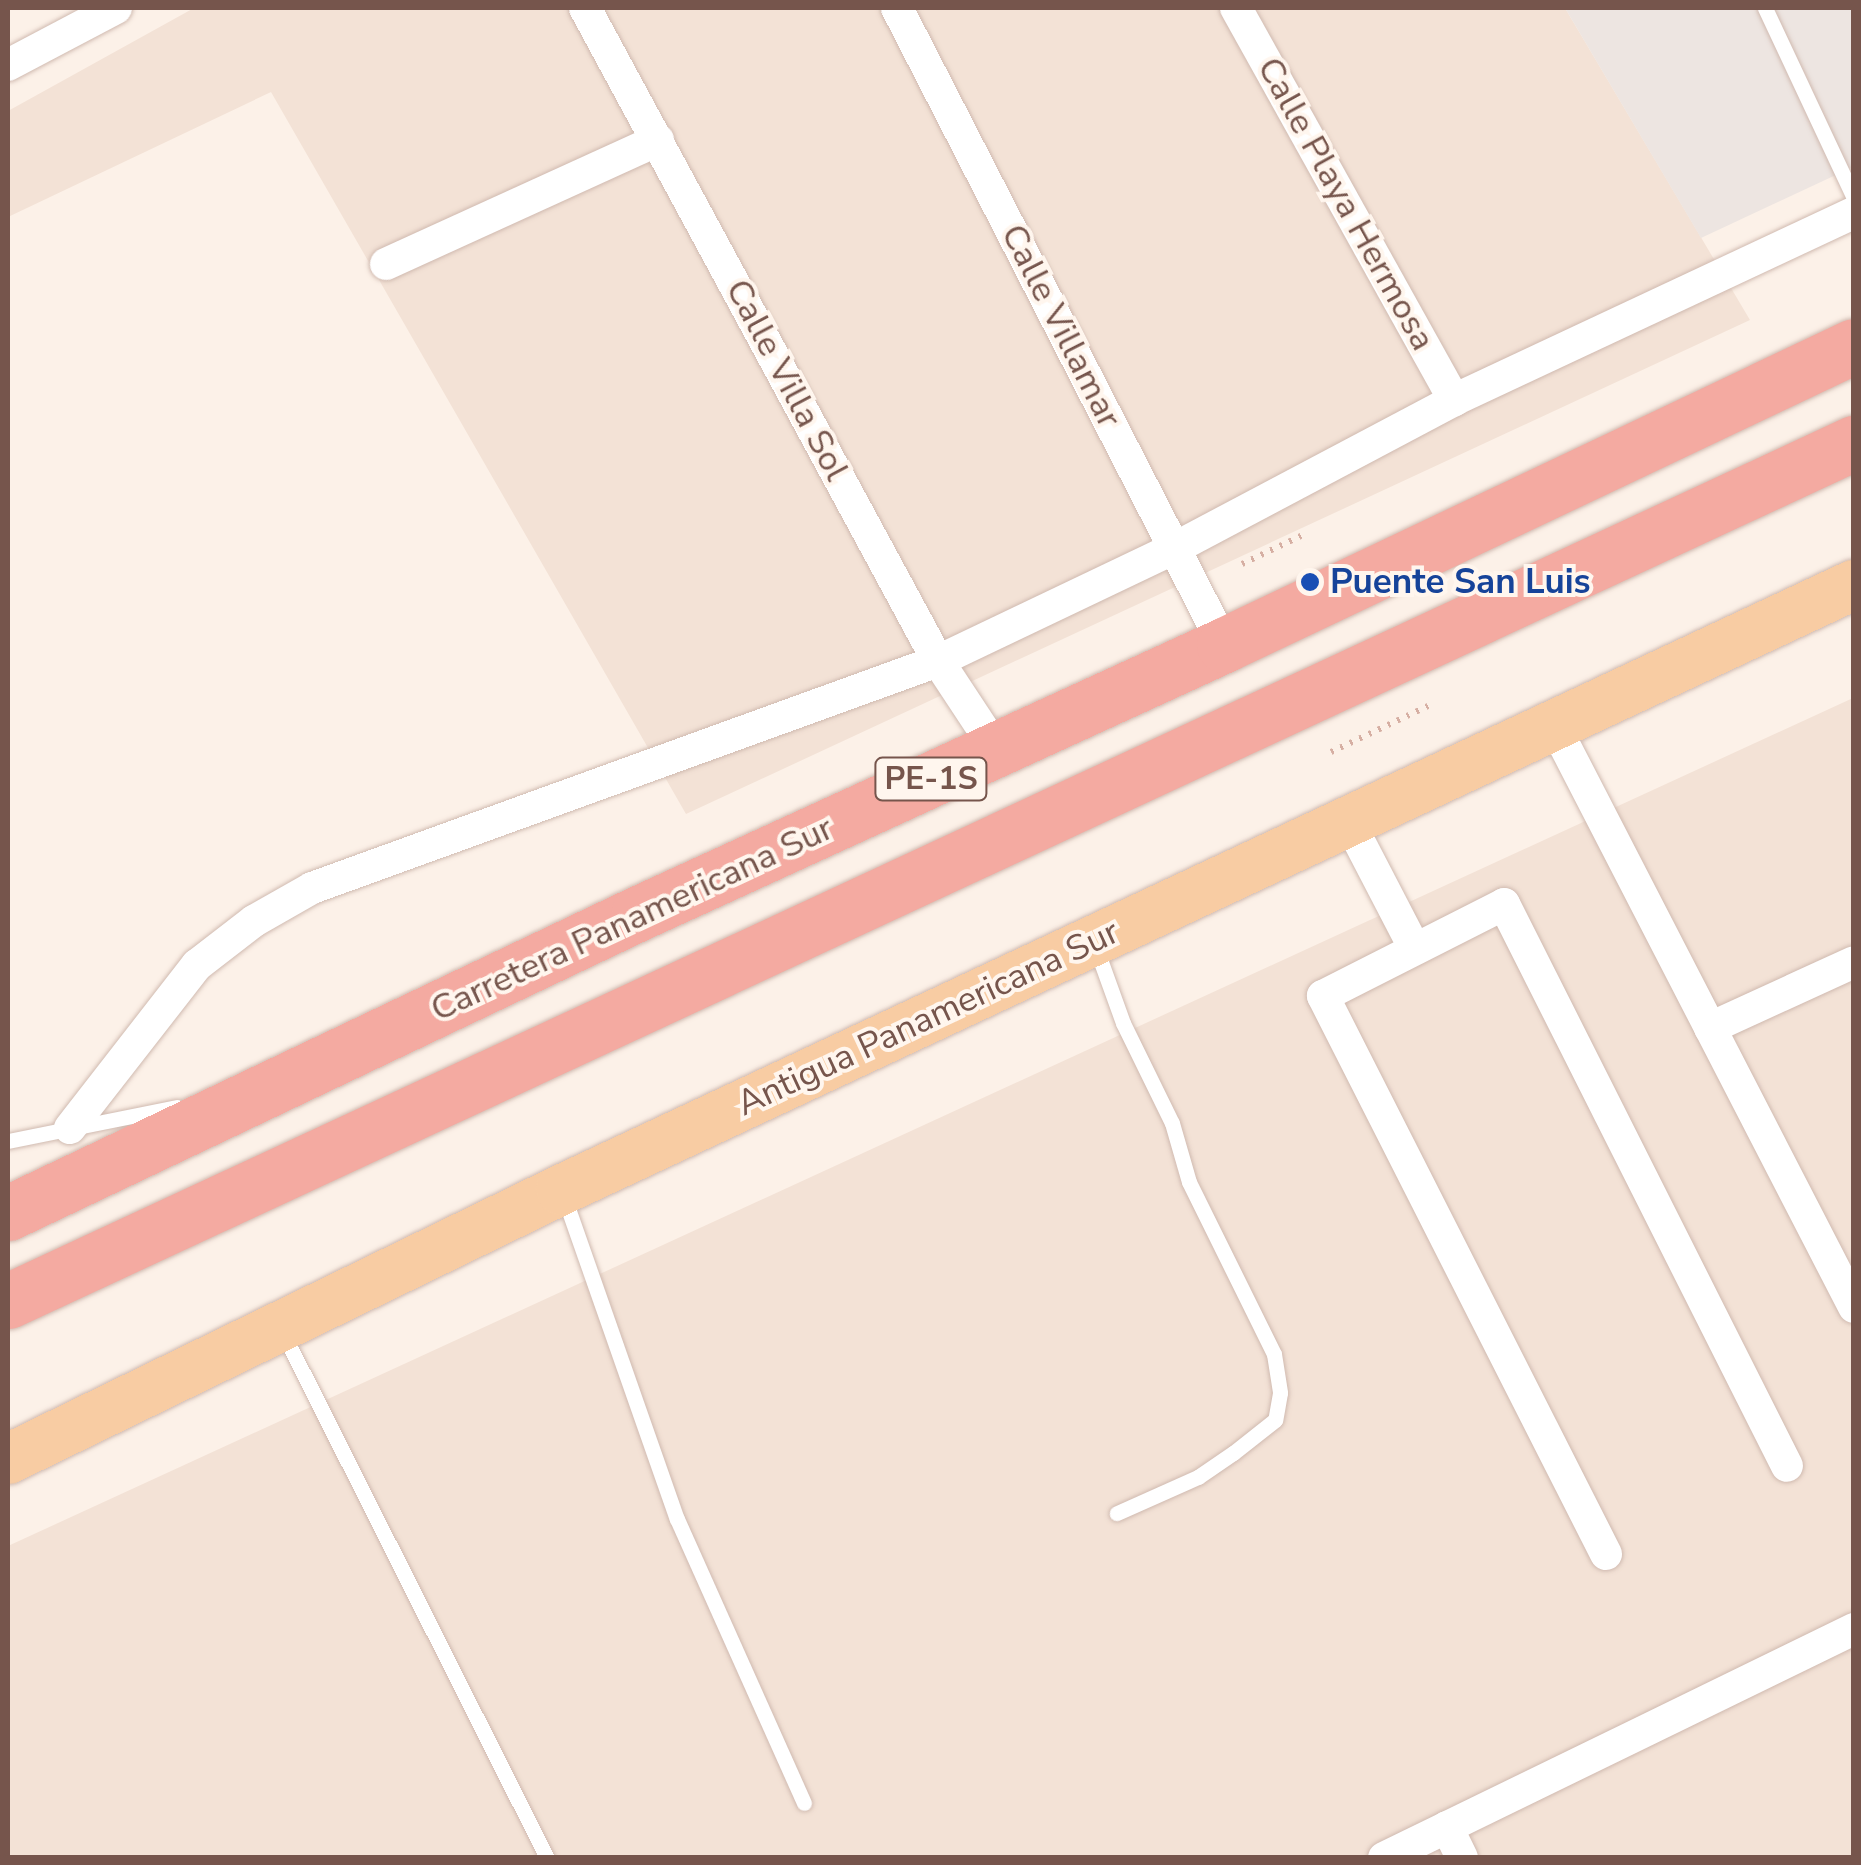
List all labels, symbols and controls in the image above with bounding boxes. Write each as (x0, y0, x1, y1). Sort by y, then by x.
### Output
street label: Calle Playa Hermosa (1248, 50, 1444, 358)
street label: Calle Villamar (992, 217, 1130, 435)
street label: Calle Villa Sol (716, 272, 858, 488)
place label: Puente San Luis (1330, 561, 1591, 603)
marker: Puente San Luis (1299, 571, 1321, 593)
road number: PE-1S (874, 752, 988, 806)
street label: Carretera Panamericana Sur (424, 807, 840, 1031)
street label: Antigua Panamericana Sur (730, 911, 1126, 1125)

